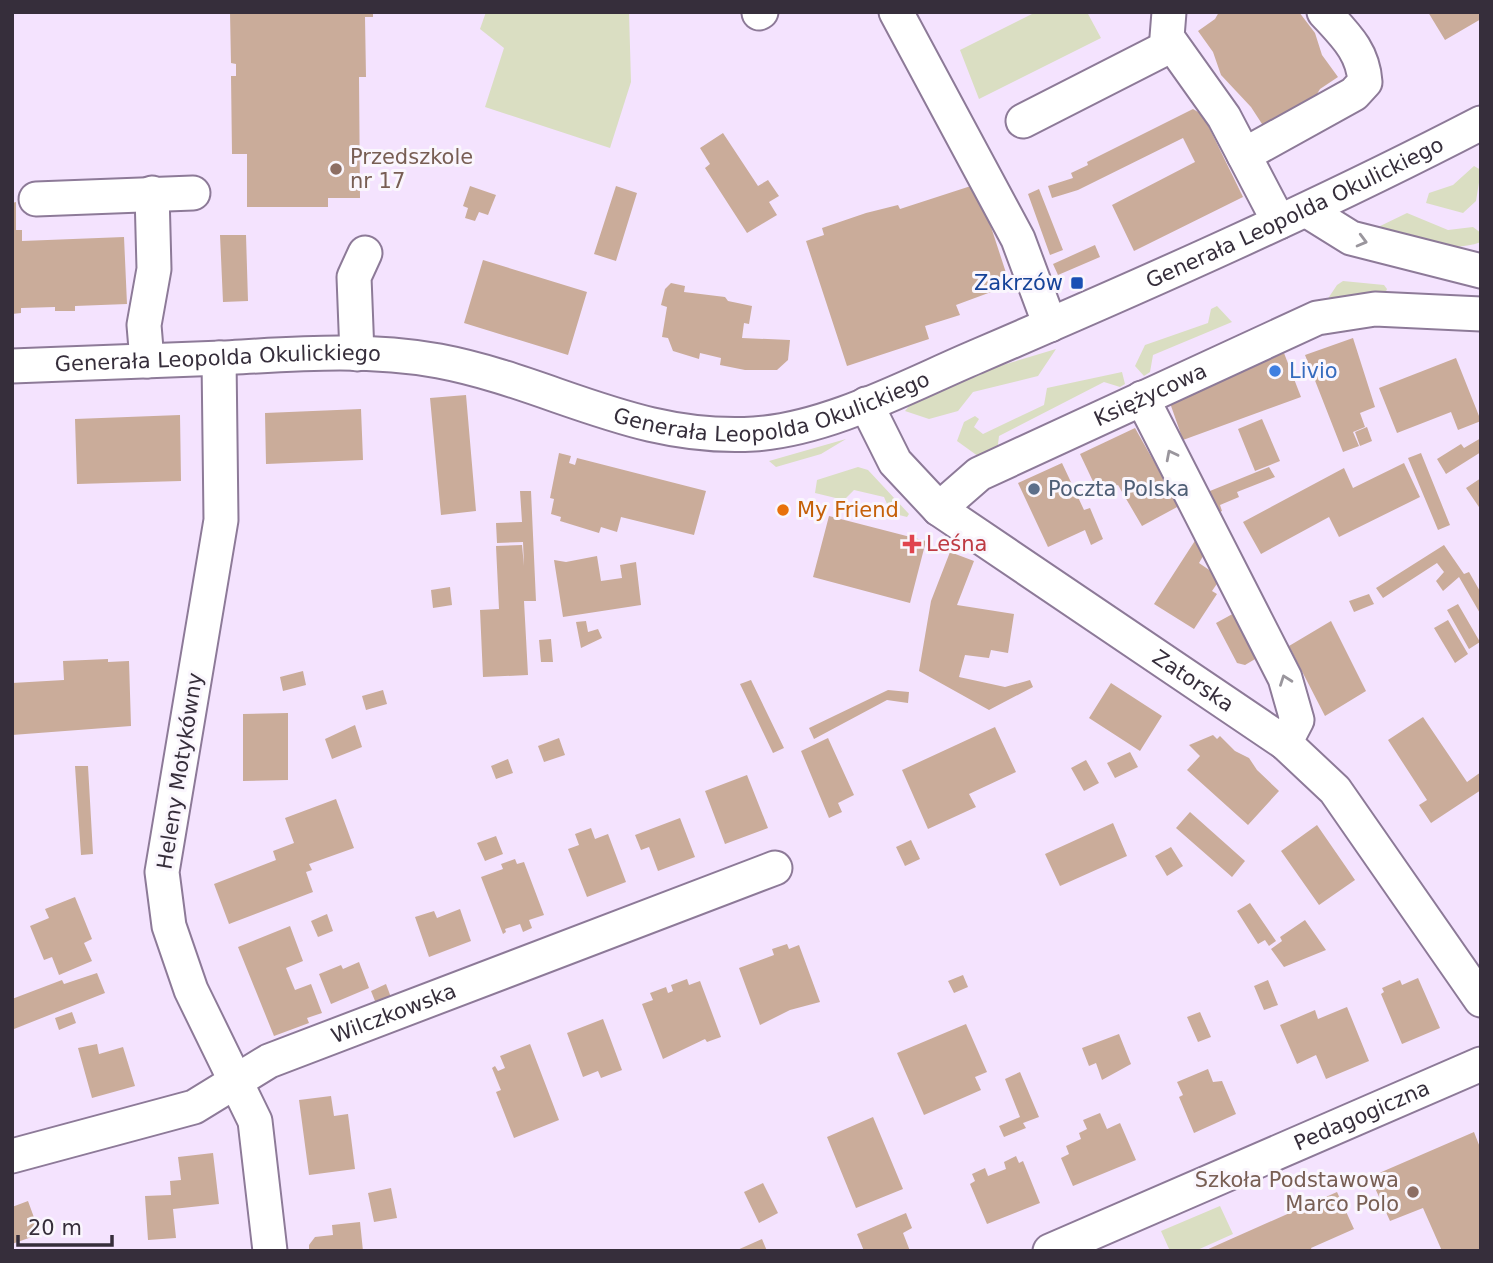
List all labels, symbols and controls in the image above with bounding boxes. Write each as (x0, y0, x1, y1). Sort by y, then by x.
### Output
street label: Generała Leopolda Okulickiego (1142, 132, 1448, 293)
place label: Przedszkole nr 17 (350, 145, 473, 193)
marker: Przedszkole nr 17 (328, 161, 344, 177)
one-way arrow (1356, 233, 1368, 247)
place label: Zakrzów (974, 271, 1063, 295)
marker: Zakrzów (1069, 275, 1085, 291)
street label: Generała Leopolda Okulickiego (54, 341, 381, 376)
street label: Księżycowa (1090, 359, 1211, 431)
place label: Livio (1289, 359, 1338, 383)
marker: Livio (1267, 363, 1283, 379)
street label: Generała Leopolda Okulickiego (611, 367, 933, 447)
one-way arrow (1166, 450, 1180, 462)
place label: Poczta Polska (1048, 477, 1189, 501)
marker: Poczta Polska (1026, 481, 1042, 497)
place label: My Friend (797, 498, 899, 522)
marker: My Friend (775, 502, 791, 518)
place label: Leśna (926, 532, 987, 556)
marker: Leśna (904, 536, 920, 552)
street label: Zatorska (1148, 645, 1238, 717)
street label: Heleny Motykówny (153, 671, 207, 871)
one-way arrow (1279, 674, 1293, 686)
street label: Wilczkowska (328, 979, 460, 1048)
street label: Pedagogiczna (1291, 1076, 1433, 1156)
place label: Szkoła Podstawowa Marco Polo (1195, 1168, 1399, 1216)
marker: Szkoła Podstawowa Marco Polo (1405, 1184, 1421, 1200)
scale bar (18, 1204, 112, 1248)
text: 20 m (28, 1216, 82, 1240)

